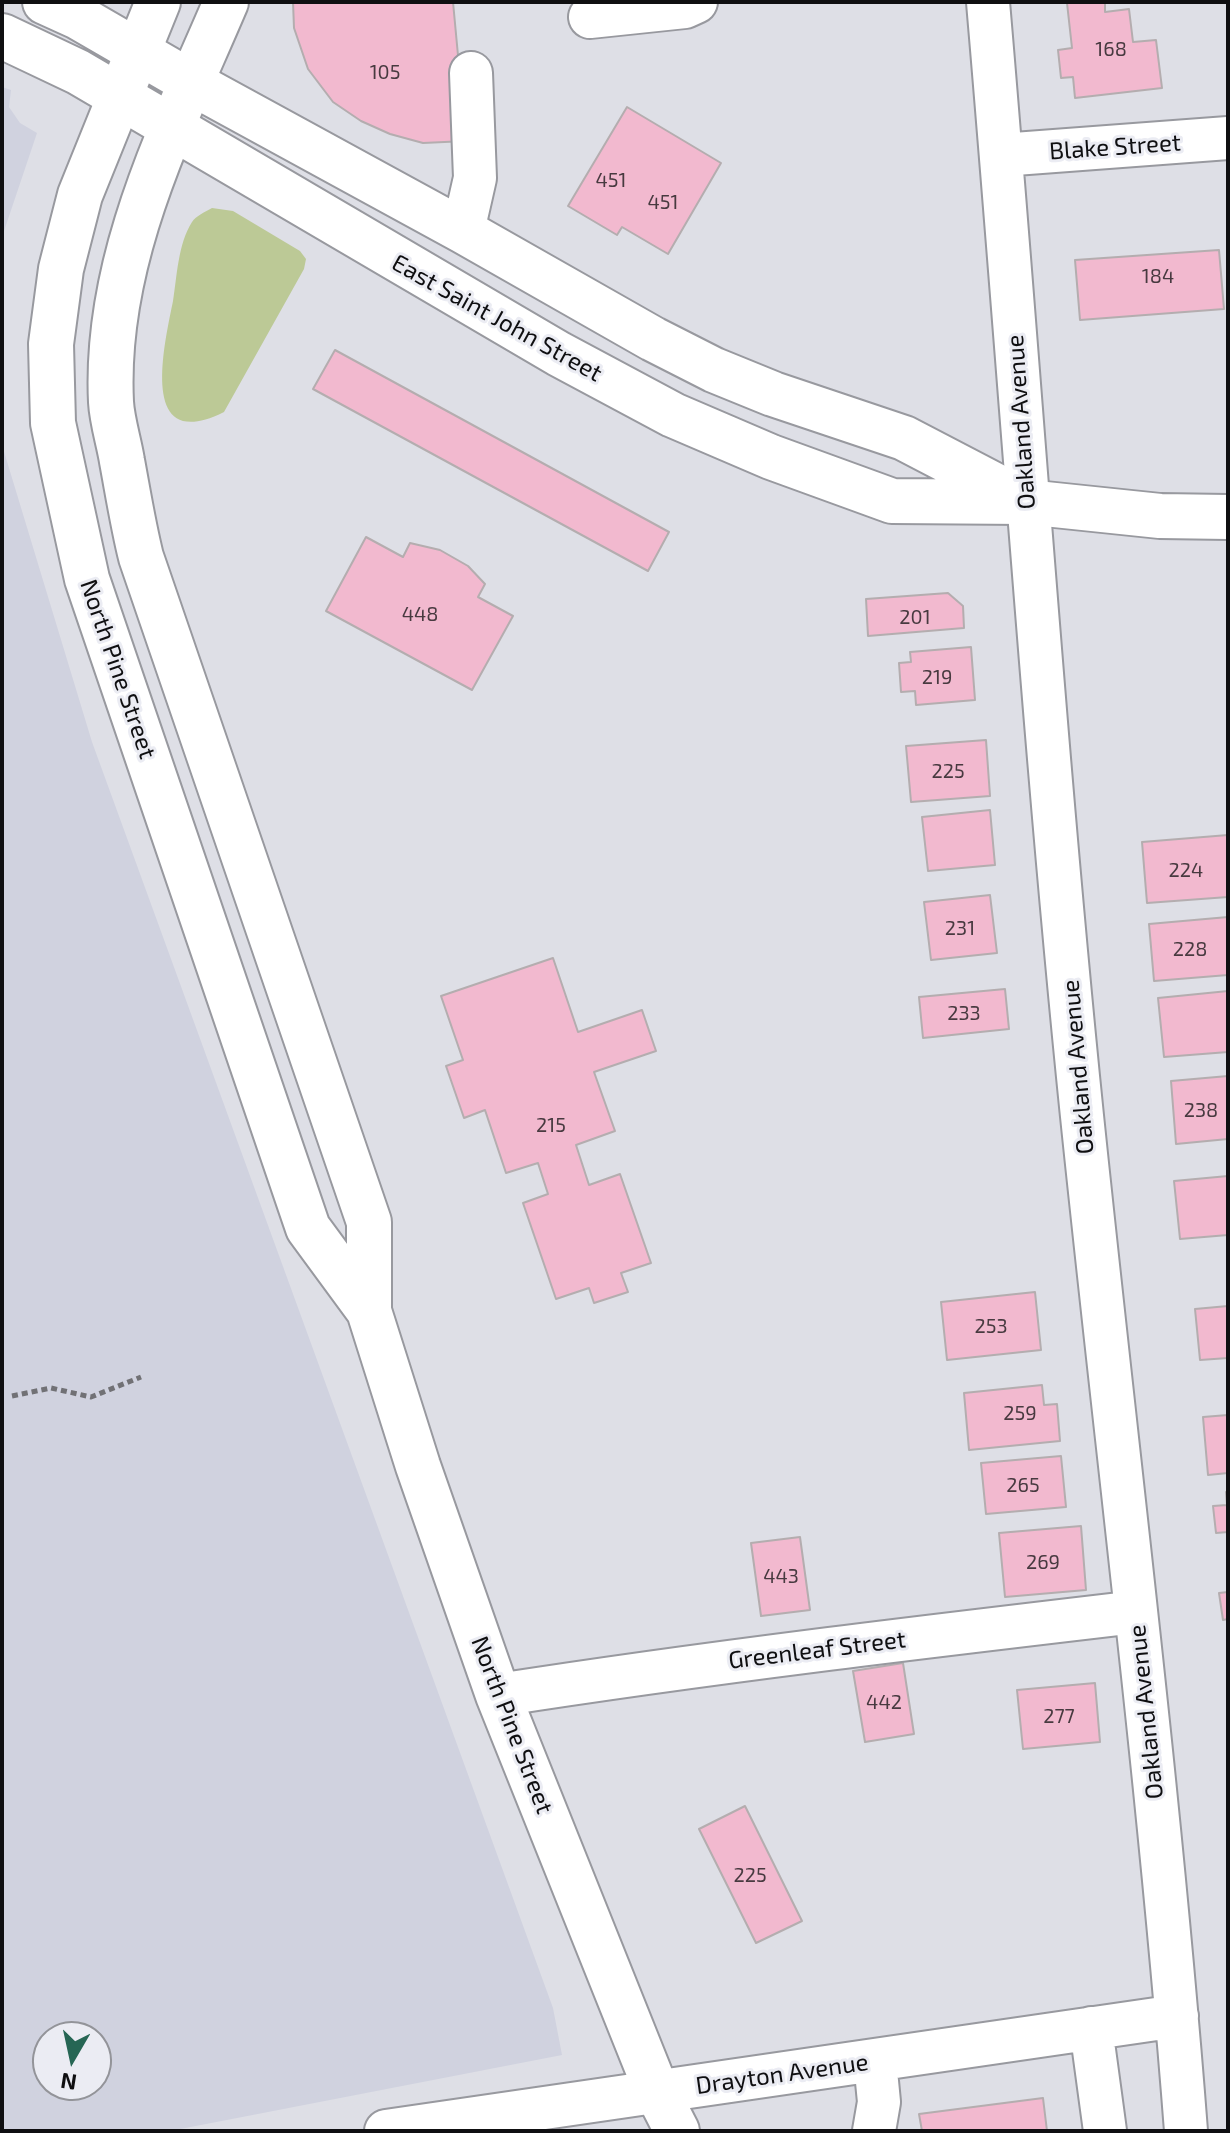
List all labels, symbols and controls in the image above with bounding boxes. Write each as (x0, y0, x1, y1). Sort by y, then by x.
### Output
house number: 168 (1095, 37, 1127, 61)
house number: 105 (370, 60, 400, 84)
street label: Blake Street (1048, 128, 1182, 166)
house number: 451 (596, 168, 626, 192)
house number: 451 (648, 190, 678, 214)
street label: East Saint John Street (387, 248, 607, 388)
house number: 184 (1142, 264, 1174, 288)
street label: Oakland Avenue (1001, 334, 1041, 510)
street label: North Pine Street (74, 576, 162, 762)
house number: 448 (402, 602, 438, 626)
house number: 201 (899, 605, 931, 629)
house number: 219 (922, 665, 952, 689)
house number: 225 (931, 759, 965, 783)
house number: 224 (1169, 858, 1203, 882)
house number: 231 (945, 916, 975, 940)
house number: 228 (1173, 937, 1207, 961)
street label: Oakland Avenue (1056, 978, 1100, 1156)
house number: 233 (947, 1001, 981, 1025)
house number: 238 (1184, 1098, 1218, 1122)
house number: 215 (536, 1113, 566, 1137)
house number: 253 (974, 1314, 1008, 1338)
house number: 259 (1003, 1401, 1037, 1425)
house number: 265 (1006, 1473, 1040, 1497)
house number: 269 (1026, 1550, 1060, 1574)
house number: 443 (763, 1564, 799, 1588)
street label: Oakland Avenue (1123, 1623, 1169, 1801)
street label: Greenleaf Street (727, 1625, 907, 1675)
street label: North Pine Street (465, 1632, 559, 1818)
house number: 442 (866, 1690, 902, 1714)
house number: 277 (1043, 1704, 1075, 1728)
house number: 225 (733, 1863, 767, 1887)
north arrow (32, 2021, 112, 2101)
street label: Drayton Avenue (694, 2048, 870, 2100)
text: N (59, 2069, 78, 2097)

